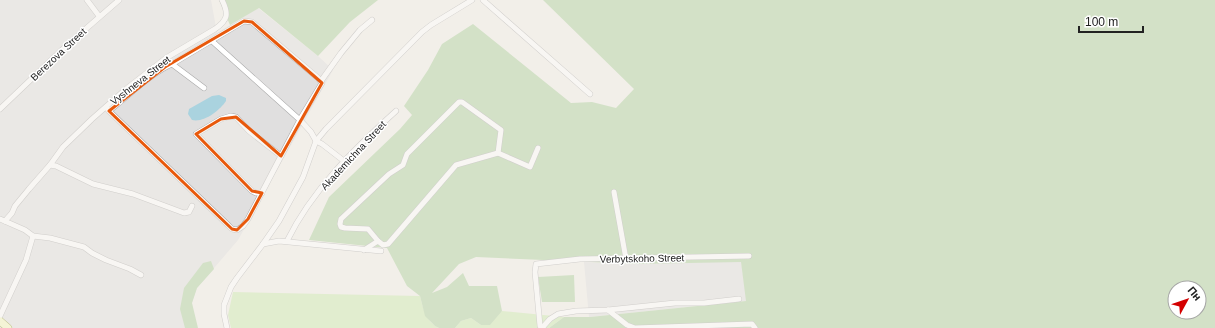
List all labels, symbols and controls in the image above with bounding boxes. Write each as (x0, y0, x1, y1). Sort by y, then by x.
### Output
scale bar (1079, 8, 1143, 34)
text: 100 m (1085, 15, 1118, 29)
street label: Berezova Street (28, 26, 88, 83)
street label: Vyshneva Street (108, 53, 173, 107)
street label: Akademichna Street (319, 119, 388, 192)
street label: Verbytskoho Street (600, 252, 685, 265)
north arrow (1167, 280, 1207, 320)
text: Пн (1185, 284, 1204, 303)

